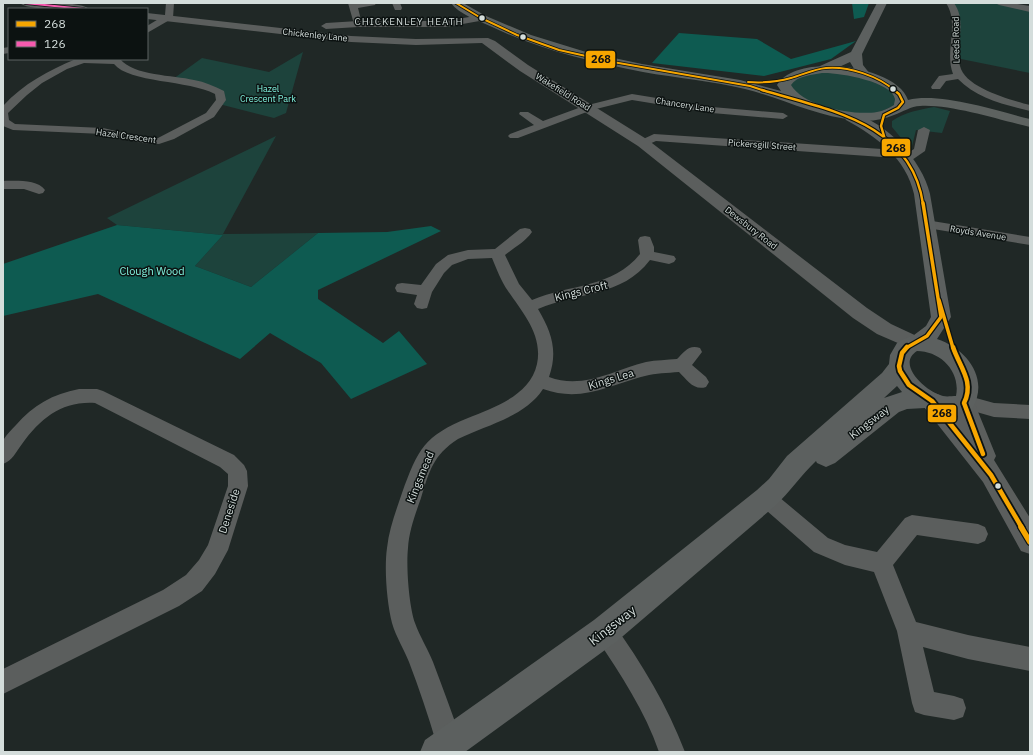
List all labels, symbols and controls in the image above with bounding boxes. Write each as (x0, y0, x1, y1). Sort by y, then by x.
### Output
legend (8, 8, 148, 60)
unlabelled marker (477, 13, 487, 23)
district label: CHICKENLEY HEATH (354, 15, 464, 28)
text: 268 (44, 16, 66, 31)
street label: Leeds Road (950, 17, 961, 63)
street label: Chickenley Lane (282, 26, 348, 43)
unlabelled marker (518, 32, 528, 42)
text: 126 (44, 36, 66, 51)
line badge: 268 (585, 50, 616, 69)
text: 268 (591, 52, 611, 66)
street label: Wakefield Road (534, 70, 593, 113)
park label: Hazel Crescent Park (240, 83, 296, 104)
unlabelled marker (888, 84, 898, 94)
street label: Chancery Lane (655, 94, 715, 115)
street label: Hazel Crescent (95, 126, 157, 145)
street label: Pickersgill Street (728, 137, 796, 152)
line badge: 268 (881, 138, 911, 157)
text: 268 (886, 141, 906, 155)
street label: Dewsbury Road (723, 204, 780, 251)
street label: Royds Avenue (949, 223, 1007, 242)
park label: Clough Wood (119, 264, 185, 278)
street label: Kings Croft (553, 278, 609, 304)
street label: Kings Lea (586, 365, 636, 393)
street label: Kingsway (846, 402, 892, 442)
line badge: 268 (927, 404, 957, 423)
text: 268 (932, 406, 952, 420)
street label: Kingsmead (403, 449, 437, 505)
unlabelled marker (993, 481, 1003, 491)
street label: Deneside (215, 487, 243, 535)
street label: Kingsway (585, 601, 640, 649)

